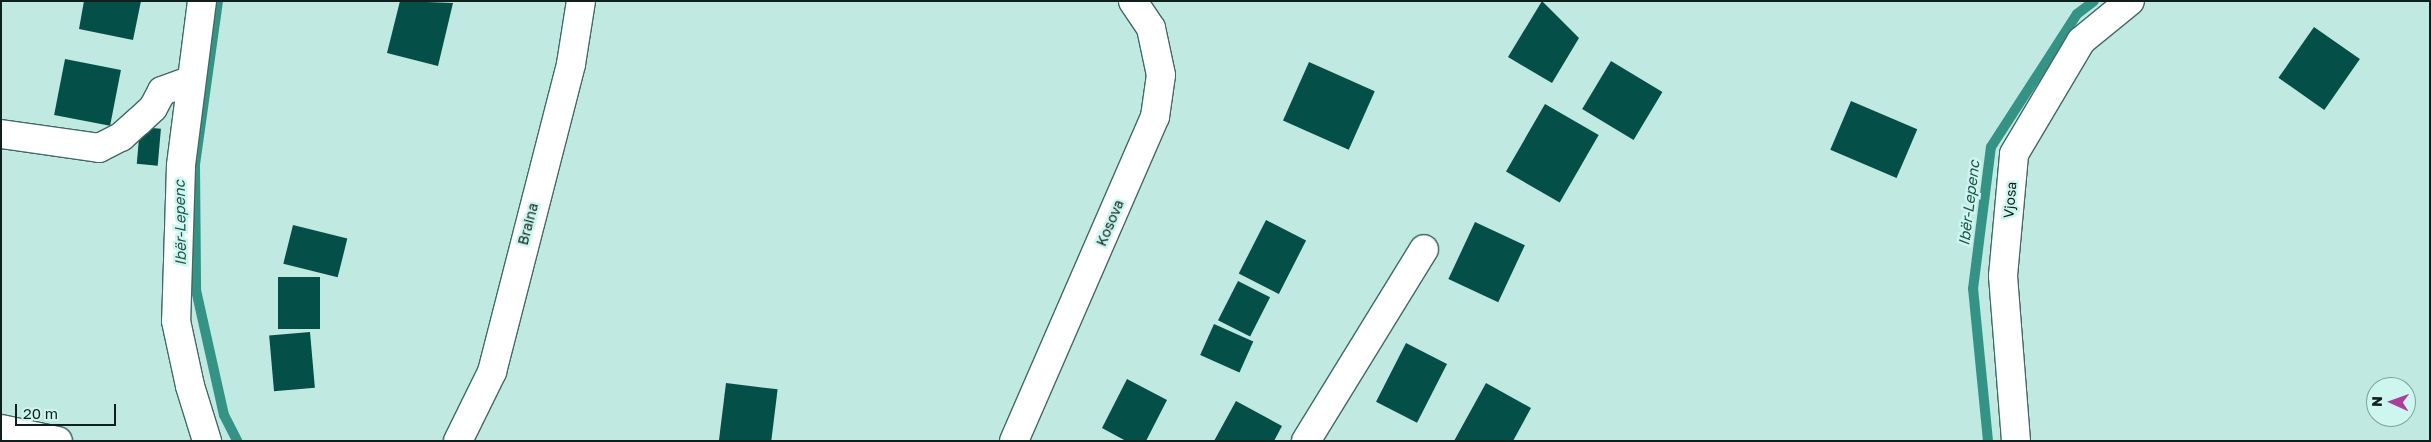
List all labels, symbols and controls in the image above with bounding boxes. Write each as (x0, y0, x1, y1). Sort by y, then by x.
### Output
water label: Ibër-Lepenc (1955, 159, 1983, 247)
water label: Ibër-Lepenc (170, 180, 190, 266)
street label: Vjosa (2000, 181, 2020, 219)
street label: Kosova (1093, 197, 1127, 249)
street label: Braina (514, 201, 542, 247)
north arrow (2366, 377, 2416, 427)
scale bar (18, 394, 119, 426)
text: N (2368, 396, 2385, 407)
text: 20 m (23, 404, 58, 422)

